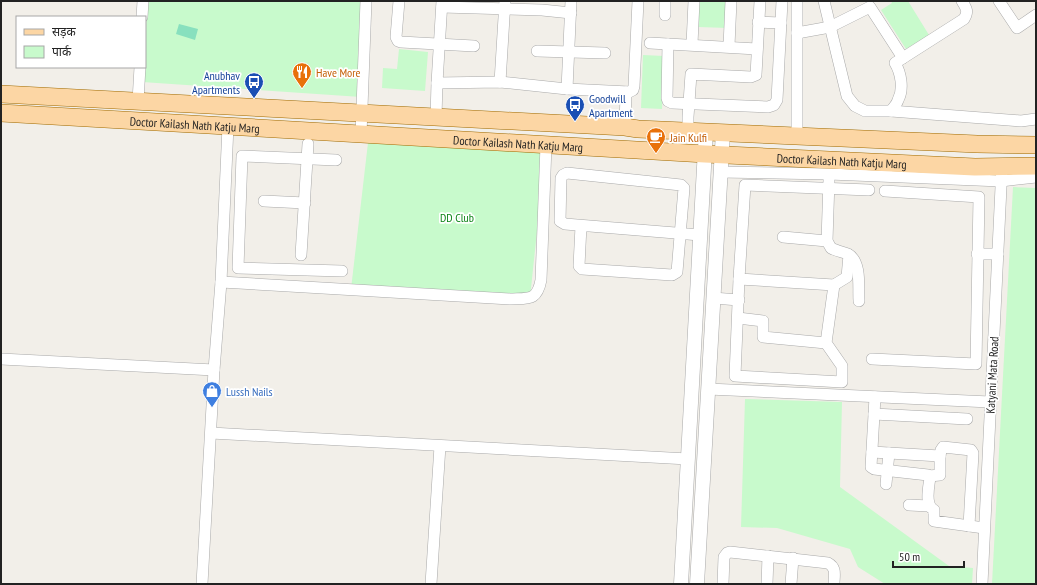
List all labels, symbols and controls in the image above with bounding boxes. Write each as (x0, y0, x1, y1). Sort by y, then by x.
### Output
legend (16, 16, 146, 68)
text: सड़क (52, 24, 77, 39)
text: पार्क (52, 44, 72, 59)
restaurant icon: Have More (291, 61, 313, 89)
place label: Have More (316, 65, 361, 80)
place label: Anubhav Apartments (192, 68, 240, 97)
bus stop icon: Anubhav Apartments (243, 71, 265, 99)
place label: Goodwill Apartment (589, 91, 634, 120)
bus stop icon: Goodwill Apartment (564, 94, 586, 122)
street label: Doctor Kailash Nath Katju Marg (129, 113, 260, 136)
cafe icon: Jain Kulfi (645, 126, 667, 154)
place label: Jain Kulfi (669, 130, 707, 145)
street label: Doctor Kailash Nath Katju Marg (453, 132, 584, 154)
street label: Doctor Kailash Nath Katju Marg (776, 150, 907, 171)
park label: DD Club (440, 210, 474, 225)
street label: Katyani Mata Road (982, 336, 1002, 414)
shop icon: Lussh Nails (201, 380, 223, 408)
place label: Lussh Nails (226, 384, 273, 399)
scale bar (893, 543, 964, 569)
text: 50 m (899, 549, 920, 564)

